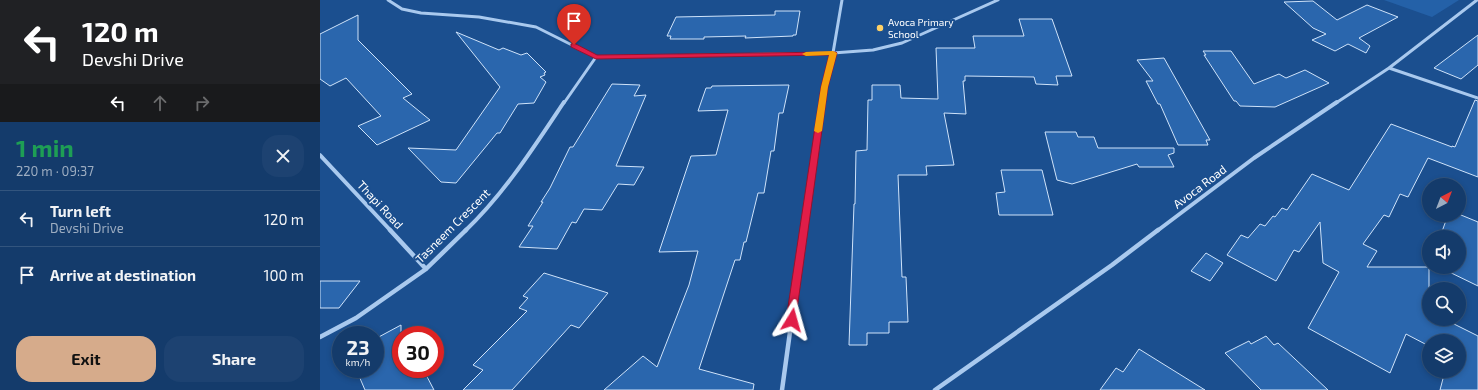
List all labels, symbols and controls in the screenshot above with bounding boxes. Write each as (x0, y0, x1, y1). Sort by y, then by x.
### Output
pin (557, 4, 591, 45)
icon: arrive (563, 10, 585, 32)
text: 120 m (82, 14, 159, 48)
icon: left (16, 16, 68, 68)
place label: Avoca Primary School (888, 16, 954, 40)
marker: Avoca Primary School (875, 23, 885, 33)
text: Devshi Drive (82, 48, 184, 70)
icon: left (107, 92, 129, 114)
icon: ahead (149, 92, 171, 114)
icon: right (191, 92, 213, 114)
text: 1 min (16, 133, 74, 162)
button: close (262, 135, 304, 177)
street label: Avoca Road (1170, 162, 1229, 211)
text: 220 m · 09:37 (16, 163, 94, 179)
street label: Thapi Road (355, 177, 407, 231)
north arrow (1422, 178, 1466, 222)
map controls (1422, 178, 1466, 378)
street label: Tasneem Crescent (412, 185, 493, 265)
text: Turn left (50, 202, 111, 220)
icon: left (16, 208, 38, 230)
text: 120 m (264, 210, 304, 228)
text: Devshi Drive (50, 220, 124, 236)
button: sound (1422, 230, 1466, 274)
icon: arrive (16, 264, 38, 286)
text: Arrive at destination (50, 266, 196, 284)
text: 100 m (263, 266, 304, 284)
button: search (1422, 282, 1466, 326)
position arrow (771, 299, 813, 341)
speed limit sign: 30 (392, 326, 444, 378)
button: layers (1422, 334, 1466, 378)
text: 23 (347, 335, 369, 359)
button: Exit (16, 336, 156, 382)
button: Share (164, 336, 304, 382)
text: km/h (346, 356, 370, 368)

